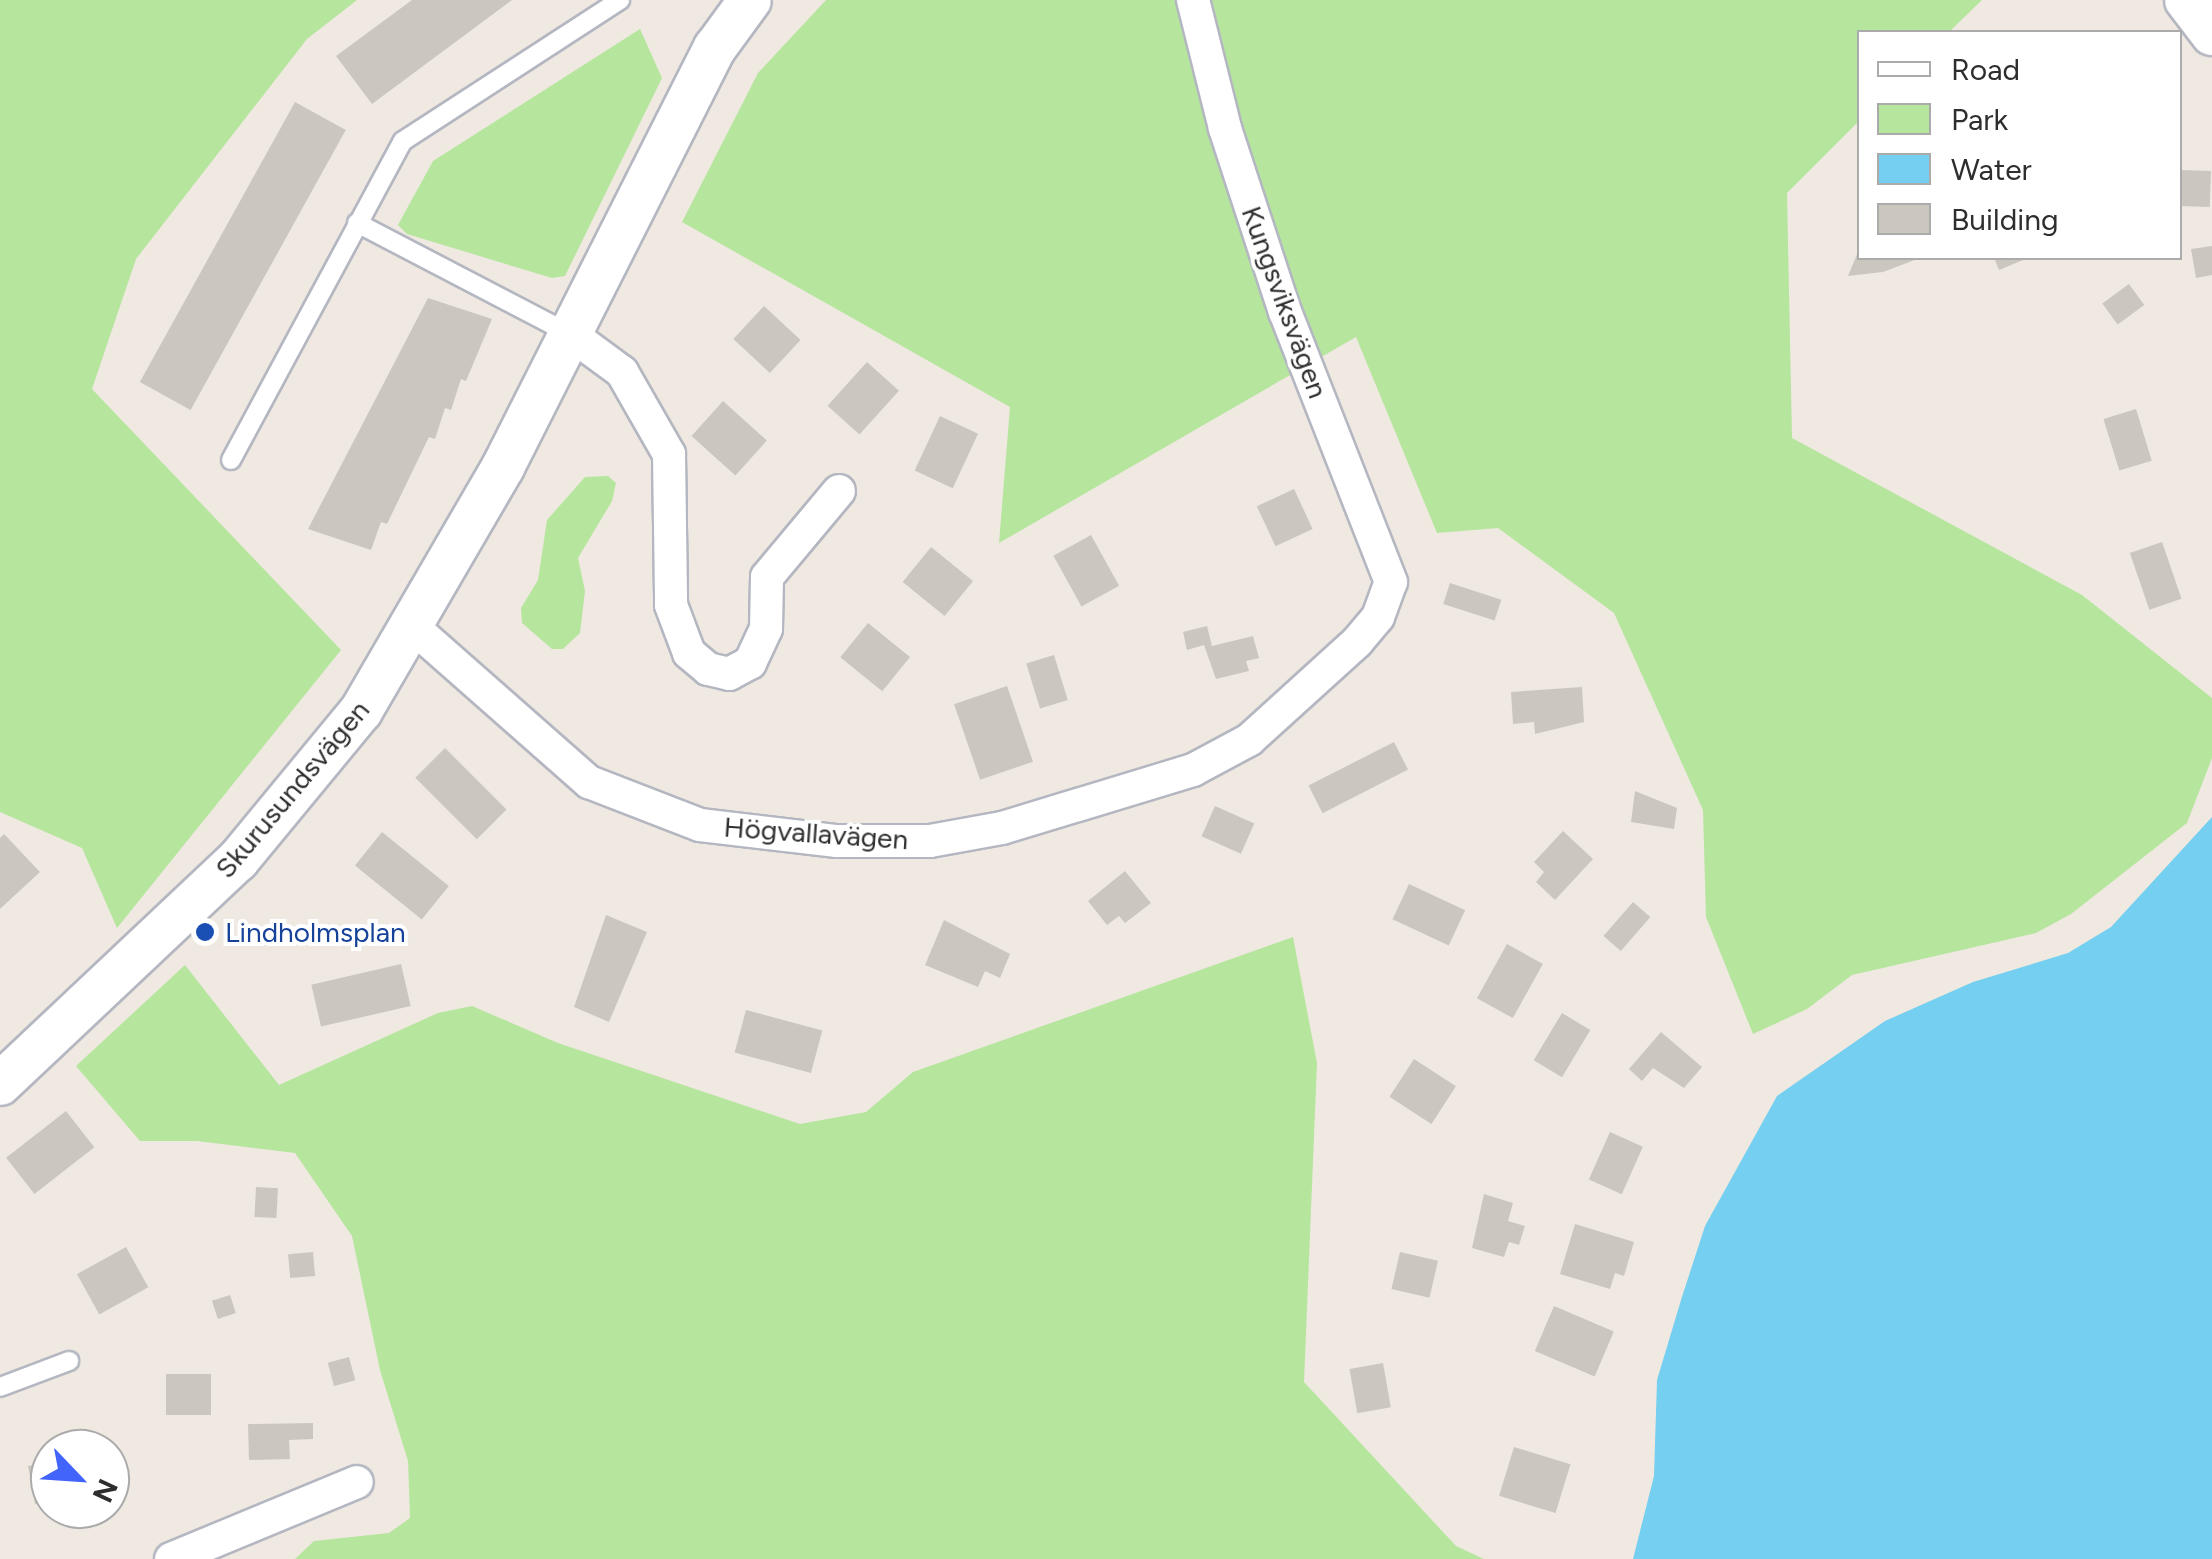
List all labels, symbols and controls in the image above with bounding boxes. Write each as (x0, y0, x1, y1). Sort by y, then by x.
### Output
legend (1857, 30, 2182, 260)
text: Road (1951, 51, 2020, 88)
text: Park (1951, 101, 2008, 138)
text: Water (1951, 151, 2032, 188)
text: Building (1951, 201, 2059, 238)
street label: Kungsviksvägen (1235, 202, 1335, 402)
street label: Skurusundsvägen (208, 693, 376, 885)
street label: Högvallavägen (723, 810, 909, 856)
place label: Lindholmsplan (225, 915, 406, 949)
marker: Lindholmsplan (194, 921, 216, 943)
north arrow (30, 1429, 130, 1529)
text: N (85, 1474, 125, 1508)

